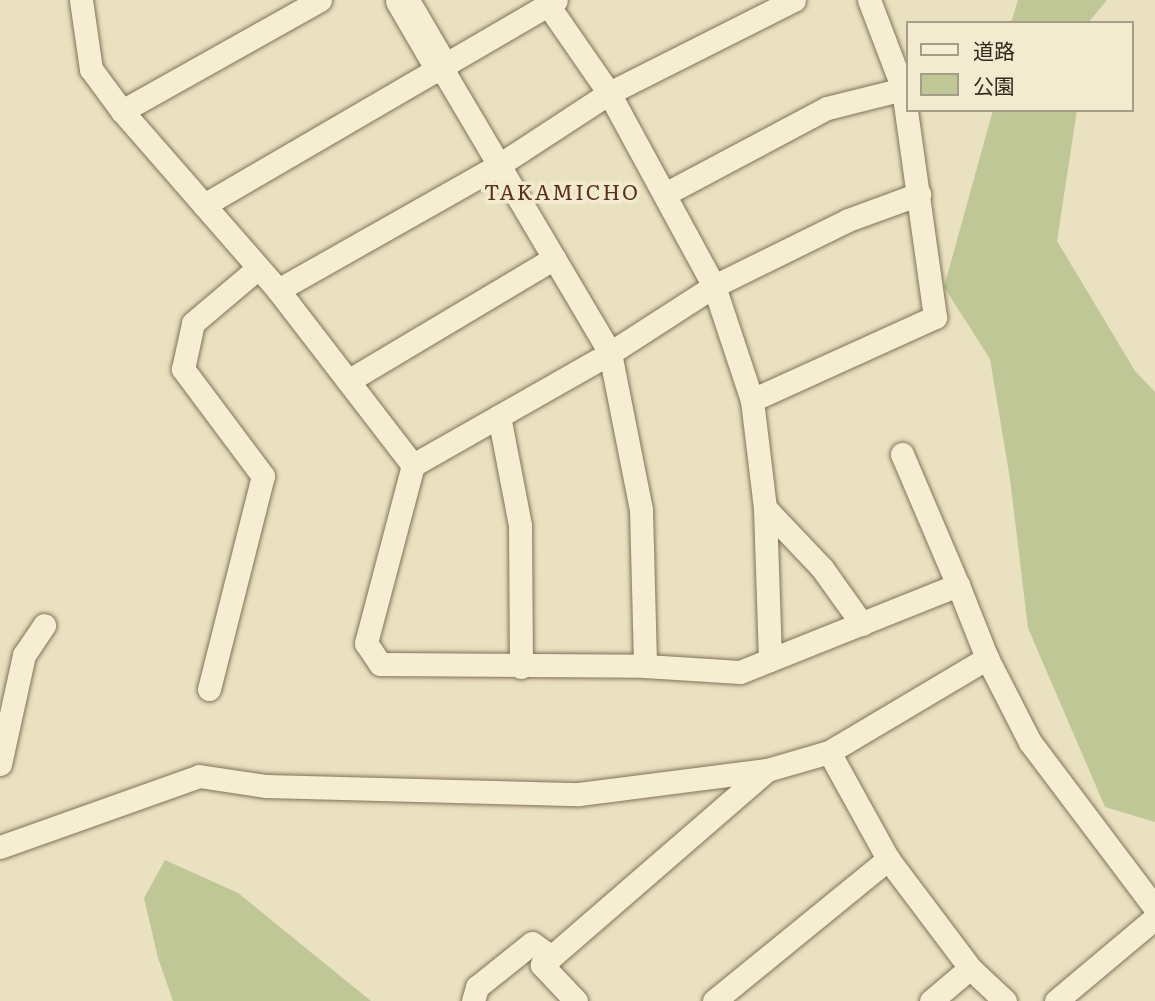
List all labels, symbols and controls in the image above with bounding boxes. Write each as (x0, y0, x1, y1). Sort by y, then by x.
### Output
legend (906, 21, 1134, 112)
text: 道路 (973, 34, 1015, 65)
text: 公園 (973, 69, 1015, 100)
district label: TAKAMICHO (485, 178, 639, 204)

